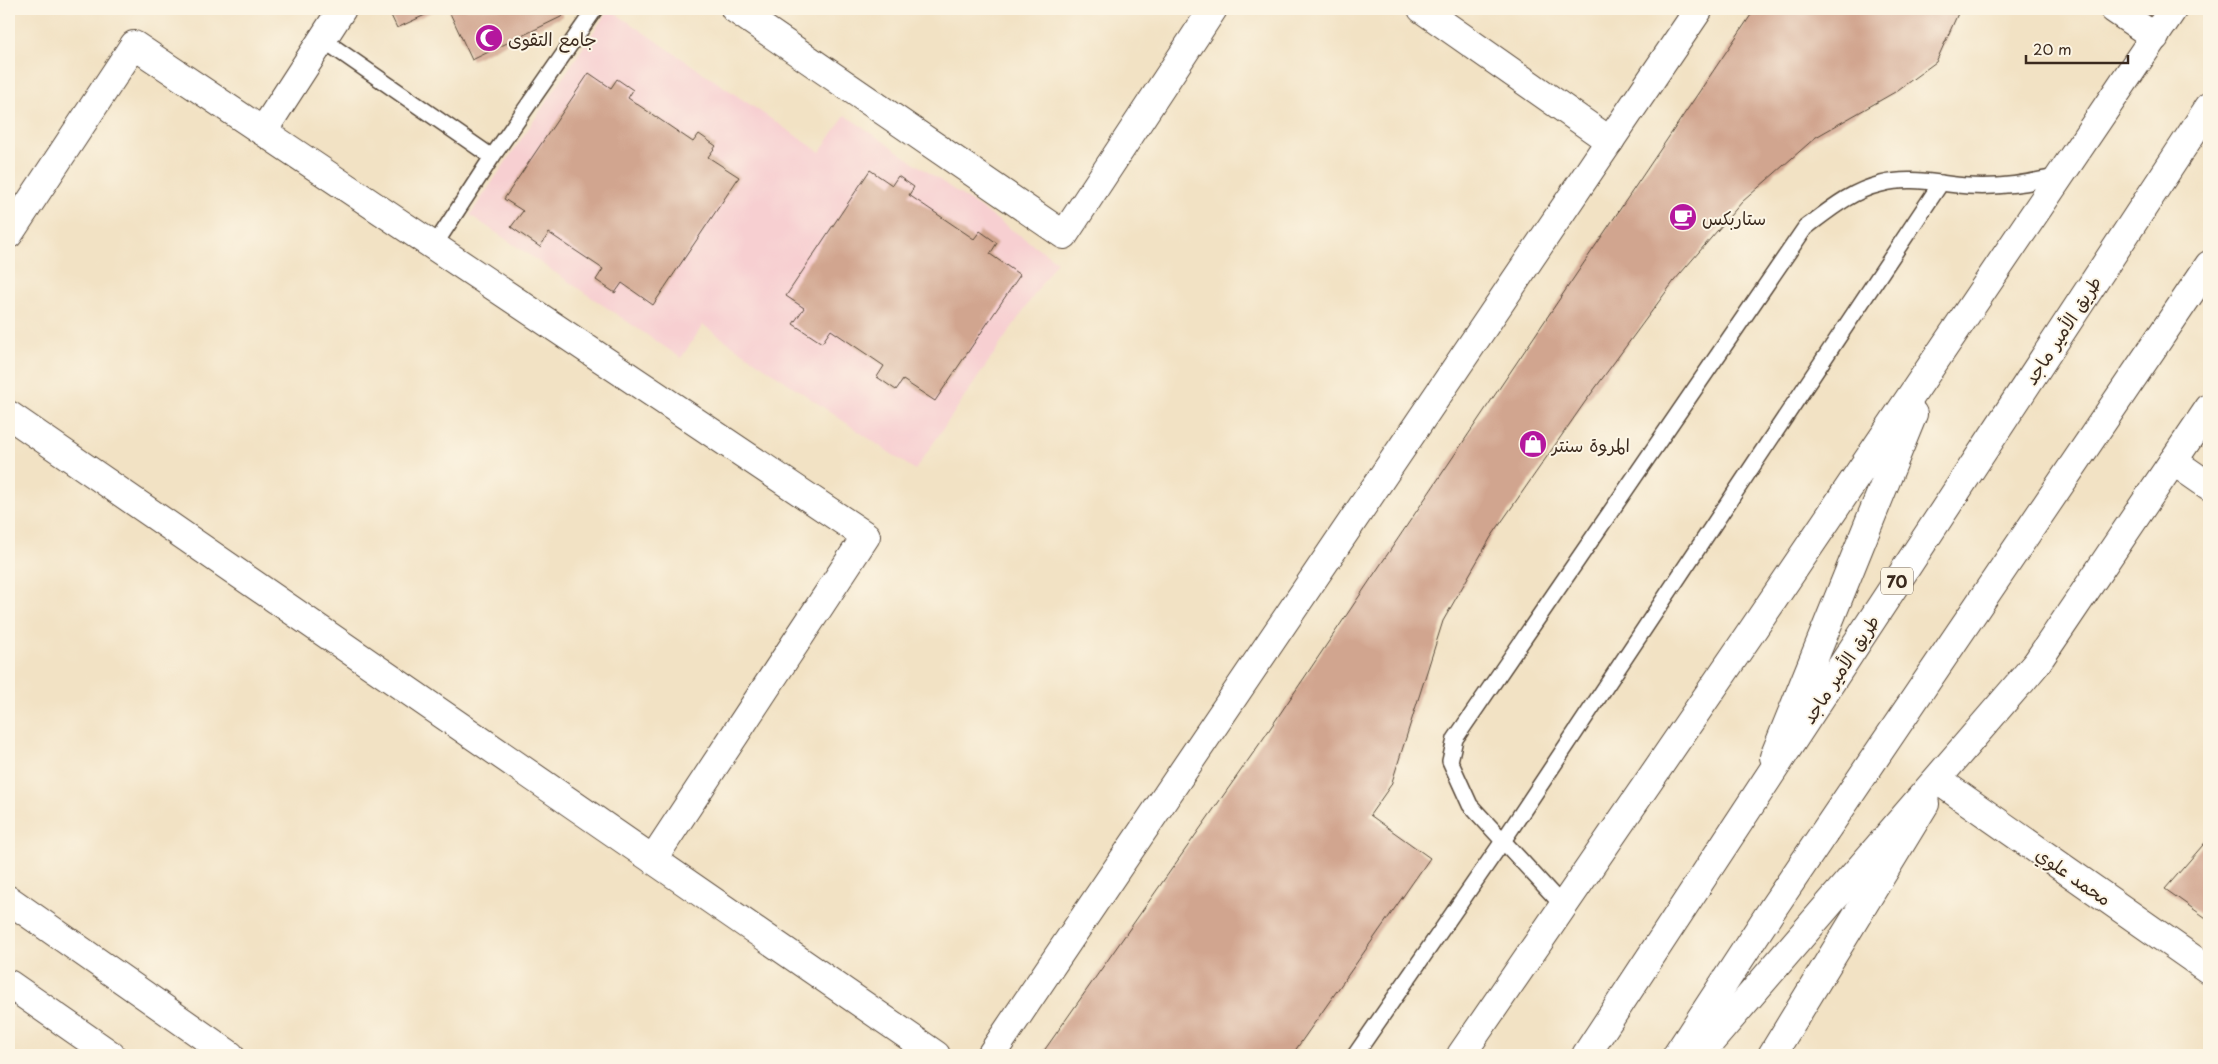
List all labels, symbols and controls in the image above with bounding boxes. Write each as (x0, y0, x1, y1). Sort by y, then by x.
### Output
mosque icon: جامع التقوى (474, 23, 504, 53)
place label: جامع التقوى (508, 25, 597, 53)
scale bar (2026, 32, 2128, 64)
text: 20 m (2033, 37, 2072, 60)
cafe icon: ستاربكس (1668, 202, 1698, 232)
place label: ستاربكس (1702, 204, 1766, 231)
street label: طريق الأمير ماجد (2017, 270, 2107, 390)
shop icon: المروة سنتر (1518, 429, 1548, 459)
place label: المروة سنتر (1550, 431, 1630, 458)
road number: 70 (1881, 568, 1913, 594)
street label: طريق الأمير ماجد (1795, 609, 1885, 729)
street label: محمد علوي (2030, 840, 2117, 913)

